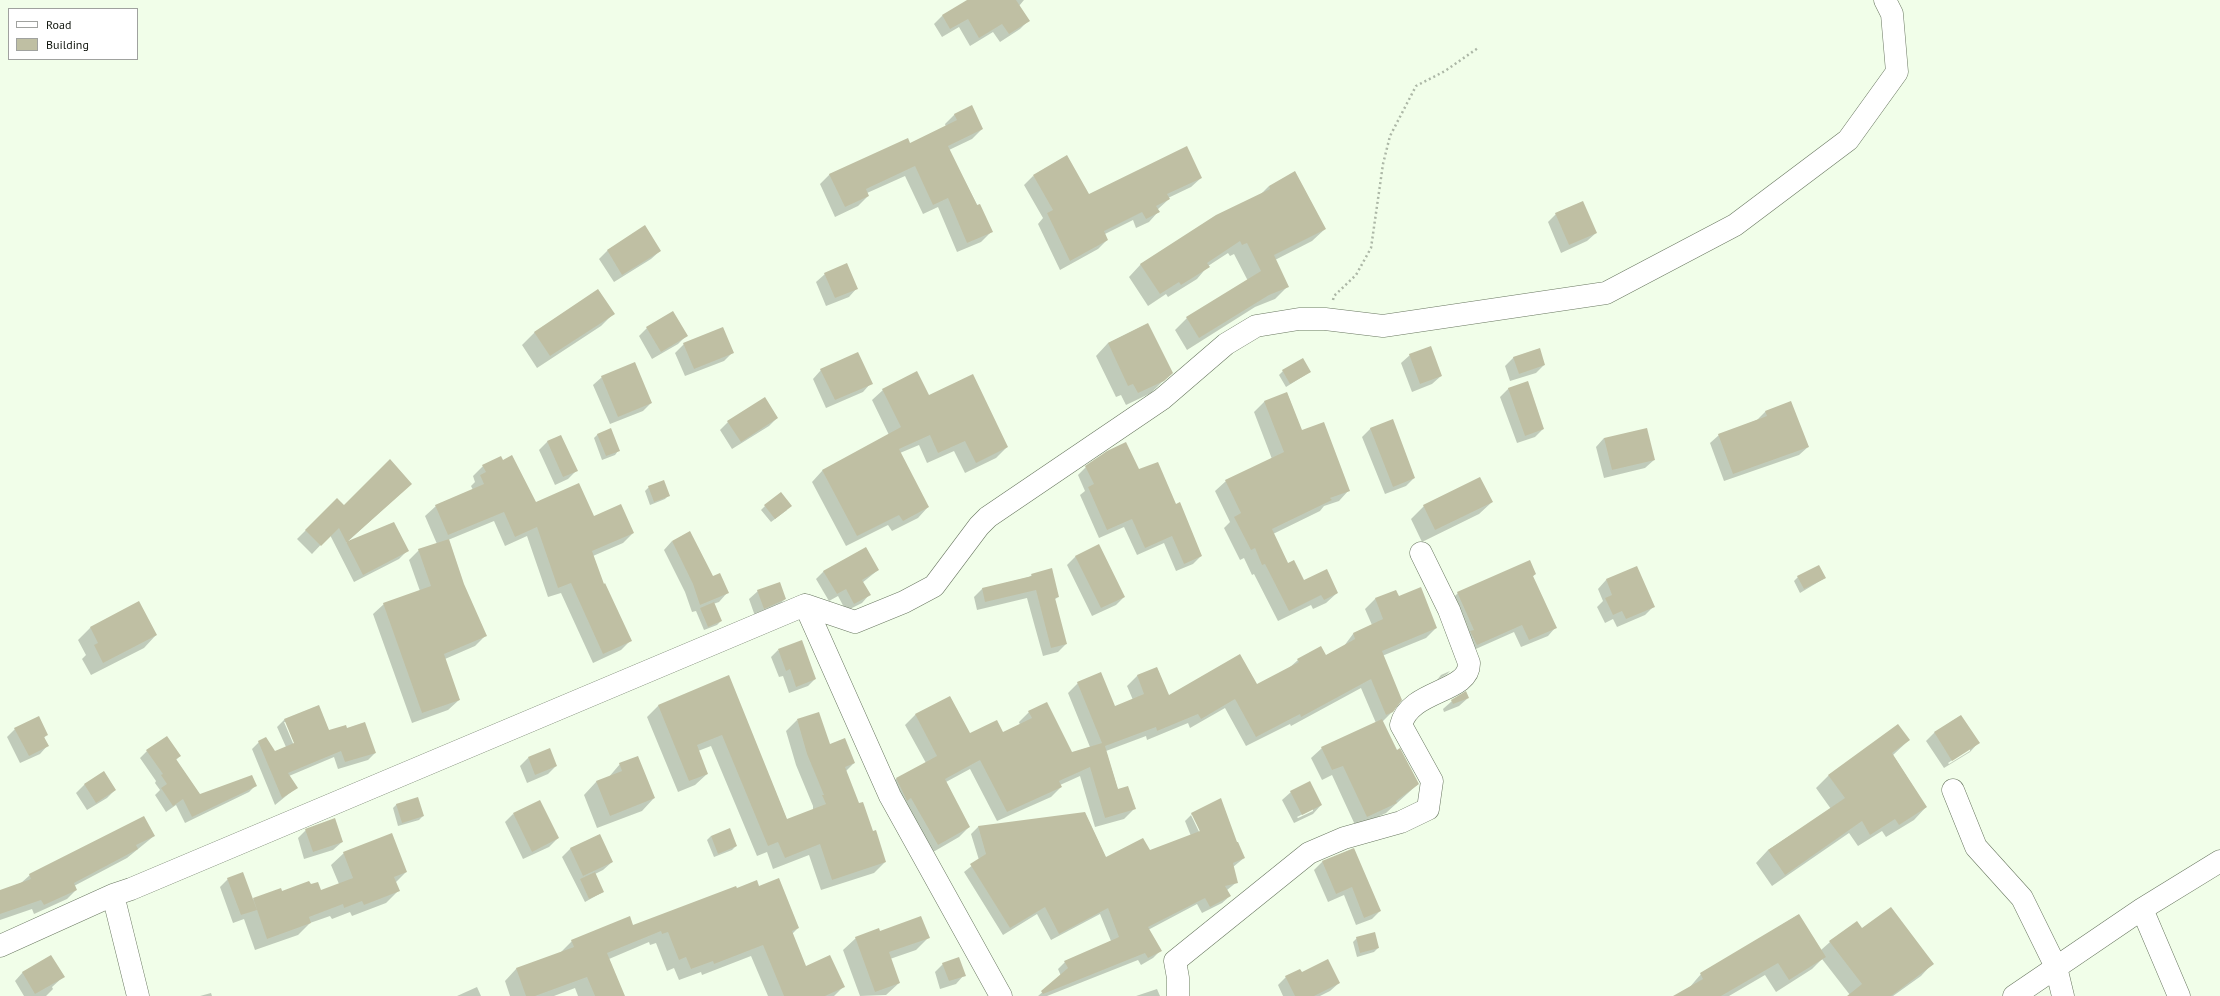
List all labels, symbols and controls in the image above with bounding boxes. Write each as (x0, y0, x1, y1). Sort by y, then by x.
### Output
legend (8, 8, 138, 60)
text: Road (46, 17, 71, 32)
text: Building (46, 37, 89, 52)

